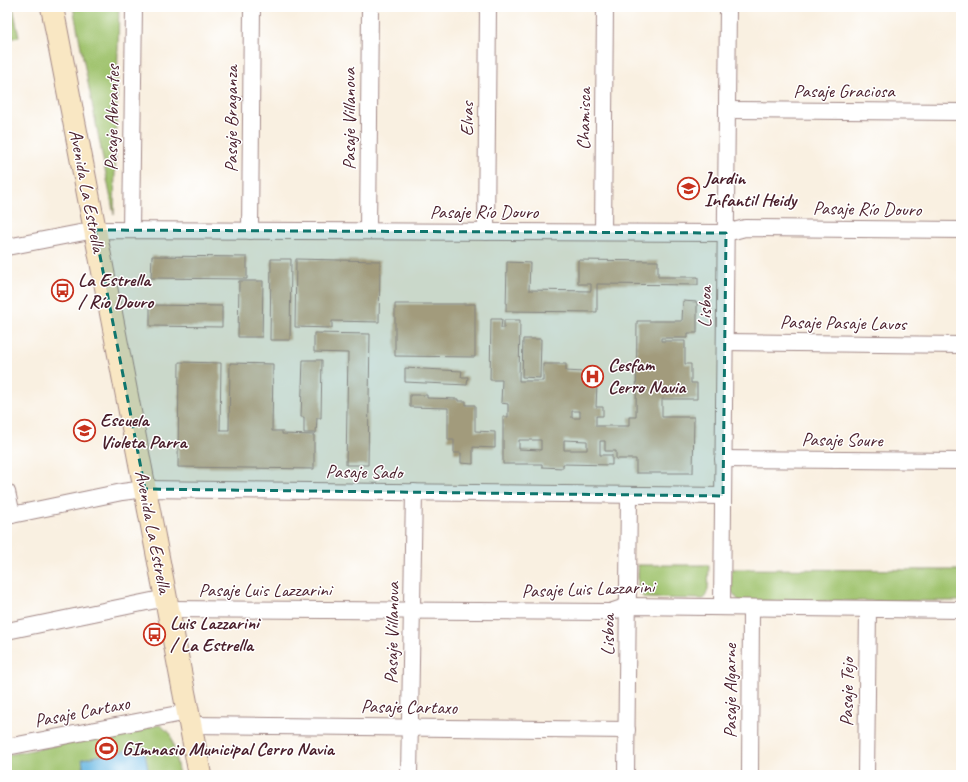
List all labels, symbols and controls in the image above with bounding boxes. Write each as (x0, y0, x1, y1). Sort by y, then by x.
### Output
street label: Pasaje Abrantes (99, 63, 125, 171)
street label: Pasaje Braganza (219, 63, 243, 172)
street label: Pasaje Villanova (337, 66, 361, 170)
street label: Pasaje Graciosa (793, 79, 896, 103)
street label: Chamisca (571, 85, 597, 150)
street label: Elvas (455, 100, 479, 136)
street label: Avenida La Estrella (63, 127, 111, 257)
place label: Jardin Infantil Heidy (702, 166, 799, 212)
school or university icon: Jardin Infantil Heidy (675, 176, 701, 202)
street label: Pasaje Río Douro (813, 196, 923, 222)
street label: Pasaje Río Douro (430, 200, 540, 224)
place label: La Estrella / Río Douro (78, 268, 154, 314)
bus stop icon: La Estrella / Río Douro (49, 278, 75, 304)
street label: Lisboa (693, 284, 717, 328)
street label: Pasaje Pasaje Lavos (780, 310, 908, 336)
place label: Cesfam Cerro Navia (608, 353, 686, 399)
hospital icon: Cesfam Cerro Navia (580, 363, 606, 389)
place label: Escuela Violeta Parra (100, 408, 188, 454)
school or university icon: Escuela Violeta Parra (71, 418, 97, 444)
street label: Pasaje Soure (801, 427, 884, 453)
street label: Pasaje Sado (325, 459, 405, 485)
street label: Avenida La Estrella (129, 468, 177, 598)
street label: Pasaje Luis Lazzarini (521, 575, 657, 603)
street label: Pasaje Luis Lazzarini (199, 578, 334, 602)
street label: Pasaje Villanova (379, 580, 405, 684)
place label: Luis Lazzarini / La Estrella (170, 611, 261, 657)
street label: Lisboa (596, 612, 620, 656)
bus stop icon: Luis Lazzarini / La Estrella (141, 621, 167, 647)
street label: Pasaje Algarne (718, 642, 742, 738)
street label: Pasaje Tejo (834, 655, 860, 727)
street label: Pasaje Cartaxo (32, 691, 133, 733)
street label: Pasaje Cartaxo (361, 694, 459, 720)
sports icon: GImnasio Municipal Cerro Navia (93, 736, 119, 762)
place label: GImnasio Municipal Cerro Navia (122, 737, 336, 761)

